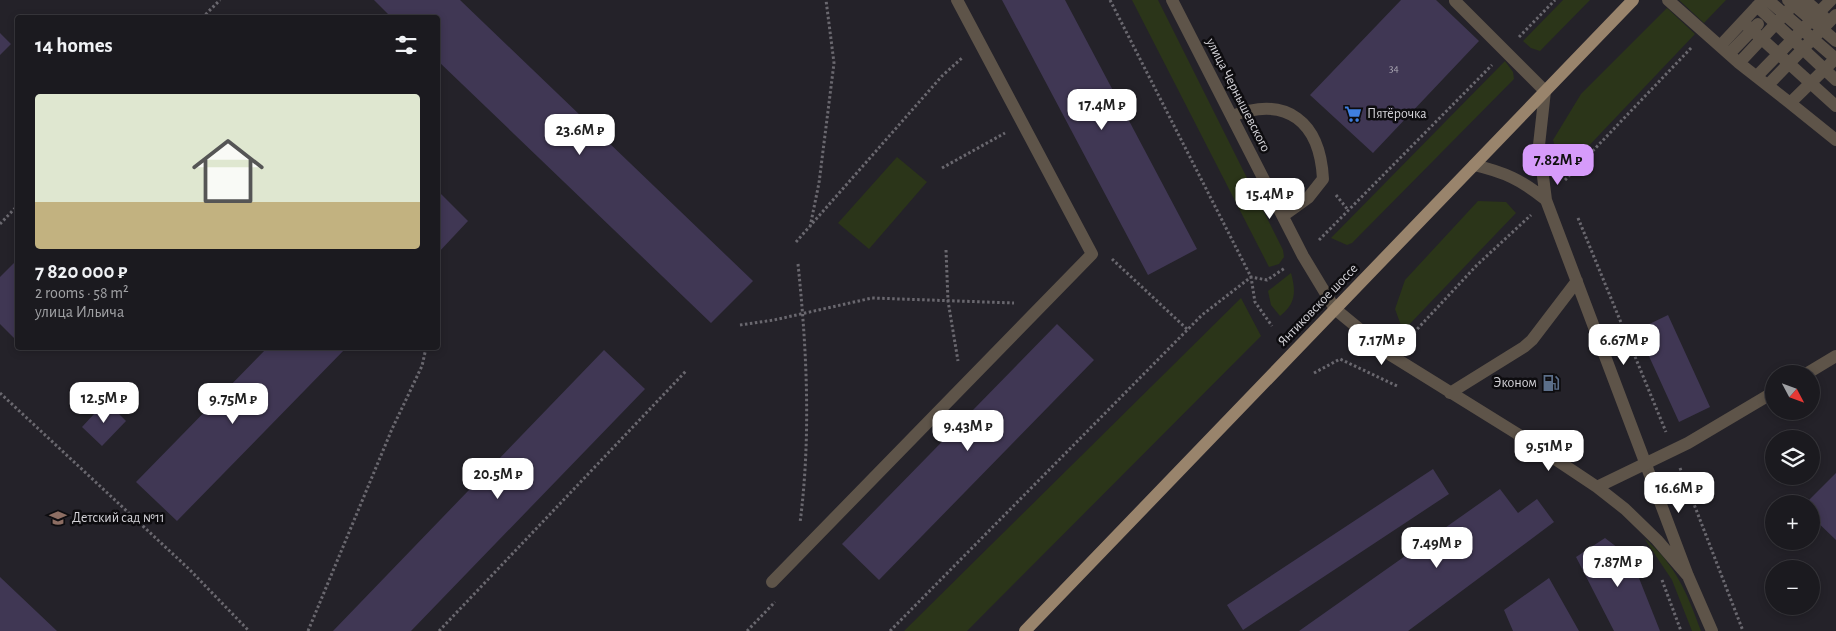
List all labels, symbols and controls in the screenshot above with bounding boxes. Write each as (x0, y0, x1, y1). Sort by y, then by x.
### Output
icon: filters (392, 31, 420, 59)
text: 14 homes (35, 35, 113, 56)
street label: улица Чернышевского (1203, 35, 1273, 154)
house number: 34 (1389, 63, 1399, 74)
pin: 17.4M ₽ (1056, 88, 1148, 131)
text: 17.4M ₽ (1078, 97, 1126, 113)
supermarket icon: Пятёрочка (1343, 104, 1363, 124)
place label: Пятёрочка (1367, 107, 1427, 121)
pin: 23.6M ₽ (534, 114, 626, 156)
text: 23.6M ₽ (556, 122, 604, 138)
icon: home (183, 126, 273, 216)
pin: 7.82M ₽ (1512, 144, 1604, 186)
text: 7.82M ₽ (1534, 152, 1582, 168)
pin: 15.4M ₽ (1224, 178, 1316, 220)
text: 15.4M ₽ (1246, 186, 1294, 202)
text: 7 820 000 ₽ (35, 261, 127, 282)
street label: Янтиковское шоссе (1275, 261, 1361, 349)
text: 2 rooms · 58 m² (35, 285, 129, 301)
text: улица Ильича (35, 304, 124, 320)
pin: 7.17M ₽ (1336, 324, 1428, 366)
pin: 6.67M ₽ (1578, 324, 1670, 366)
text: 7.17M ₽ (1359, 332, 1405, 348)
text: 6.67M ₽ (1600, 332, 1648, 348)
north arrow (1765, 365, 1820, 420)
map controls (1765, 365, 1820, 615)
fuel station icon: Эконом (1541, 373, 1561, 393)
place label: Эконом (1493, 376, 1537, 390)
pin: 12.5M ₽ (58, 382, 150, 424)
pin: 9.75M ₽ (187, 382, 279, 425)
text: 12.5M ₽ (81, 390, 127, 406)
text: 9.75M ₽ (209, 391, 257, 407)
pin: 9.43M ₽ (922, 410, 1014, 452)
text: 9.43M ₽ (944, 418, 993, 434)
pin: 9.51M ₽ (1503, 430, 1595, 472)
button: layers (1765, 430, 1820, 485)
text: 9.51M ₽ (1526, 438, 1572, 454)
pin: 20.5M ₽ (452, 458, 544, 500)
text: 20.5M ₽ (473, 466, 523, 482)
pin: 16.6M ₽ (1633, 472, 1725, 514)
text: 16.6M ₽ (1655, 480, 1703, 496)
button: + (1765, 495, 1820, 550)
school or university icon: Детский сад №11 (48, 508, 68, 528)
place label: Детский сад №11 (72, 511, 165, 525)
pin: 7.49M ₽ (1391, 526, 1483, 569)
text: 7.49M ₽ (1412, 535, 1462, 551)
pin: 7.87M ₽ (1572, 546, 1664, 588)
text: 7.87M ₽ (1594, 554, 1642, 570)
button: − (1765, 560, 1820, 615)

